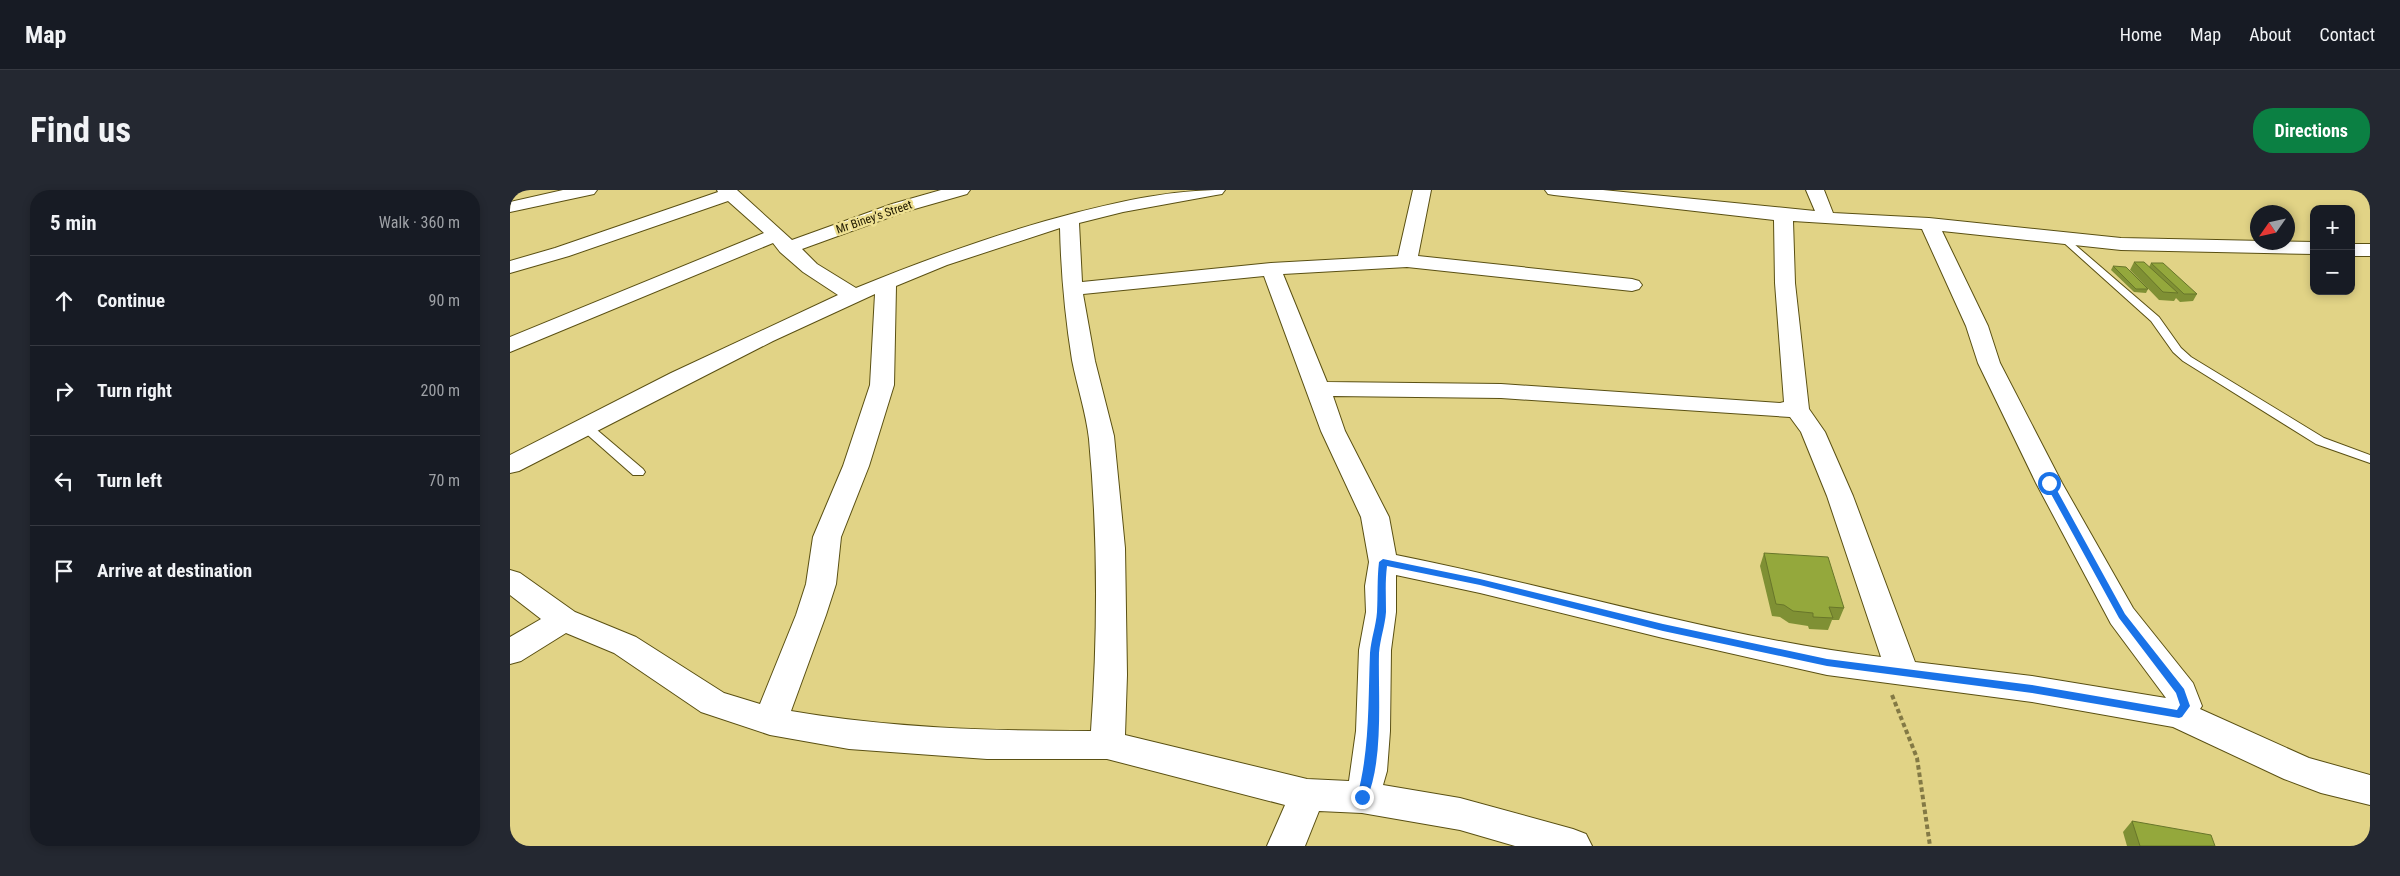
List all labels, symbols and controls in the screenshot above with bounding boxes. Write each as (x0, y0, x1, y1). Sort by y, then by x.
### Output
text: Map (25, 21, 66, 49)
text: Home (2120, 24, 2162, 45)
text: Map (2190, 24, 2221, 45)
text: About (2249, 24, 2291, 45)
text: Contact (2319, 24, 2375, 45)
button: Directions (2253, 108, 2370, 153)
text: Find us (30, 110, 131, 151)
street label: Mr Biney’s Street (834, 197, 914, 237)
north arrow (2250, 205, 2295, 250)
map controls (2310, 205, 2355, 295)
button: + (2310, 205, 2355, 250)
text: 5 min (50, 211, 97, 235)
text: Walk · 360 m (379, 213, 460, 232)
button: − (2310, 250, 2355, 295)
icon: ahead (50, 287, 78, 315)
text: Continue (97, 289, 165, 312)
text: 90 m (428, 291, 460, 310)
icon: right (50, 377, 78, 405)
text: Turn right (97, 379, 172, 402)
text: 200 m (421, 381, 460, 400)
icon: left (50, 467, 78, 495)
text: Turn left (97, 469, 162, 492)
text: 70 m (428, 471, 460, 490)
route start (2038, 472, 2061, 495)
icon: arrive (50, 557, 78, 585)
text: Arrive at destination (97, 559, 252, 582)
route end (1351, 786, 1374, 809)

